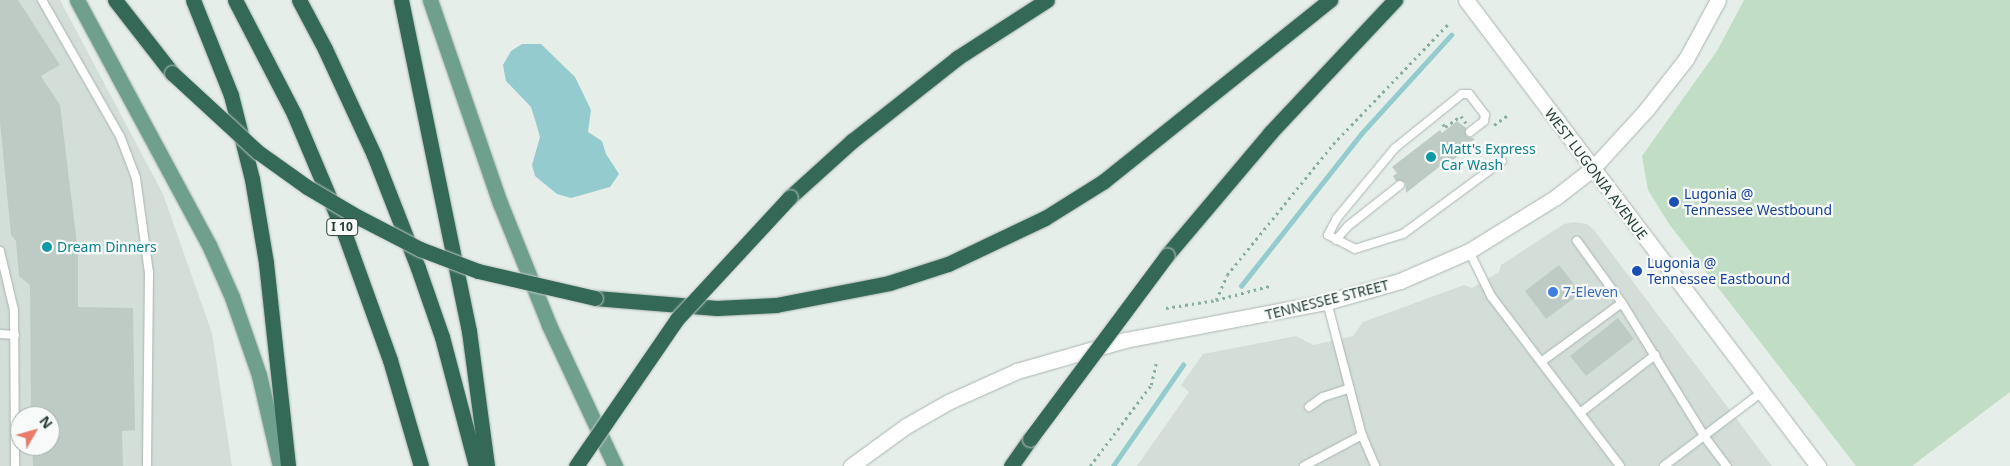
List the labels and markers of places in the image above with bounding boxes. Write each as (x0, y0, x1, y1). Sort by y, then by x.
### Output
place label: Matt's Express Car Wash (1441, 141, 1536, 174)
marker: Matt's Express Car Wash (1425, 151, 1437, 163)
place label: Lugonia @ Tennessee Westbound (1684, 186, 1832, 218)
marker: Lugonia @ Tennessee Westbound (1668, 196, 1680, 208)
place label: Dream Dinners (57, 239, 157, 255)
marker: Dream Dinners (41, 241, 53, 253)
place label: Lugonia @ Tennessee Eastbound (1647, 255, 1790, 288)
marker: Lugonia @ Tennessee Eastbound (1631, 265, 1643, 277)
place label: 7-Eleven (1563, 284, 1618, 300)
marker: 7-Eleven (1547, 286, 1559, 298)

